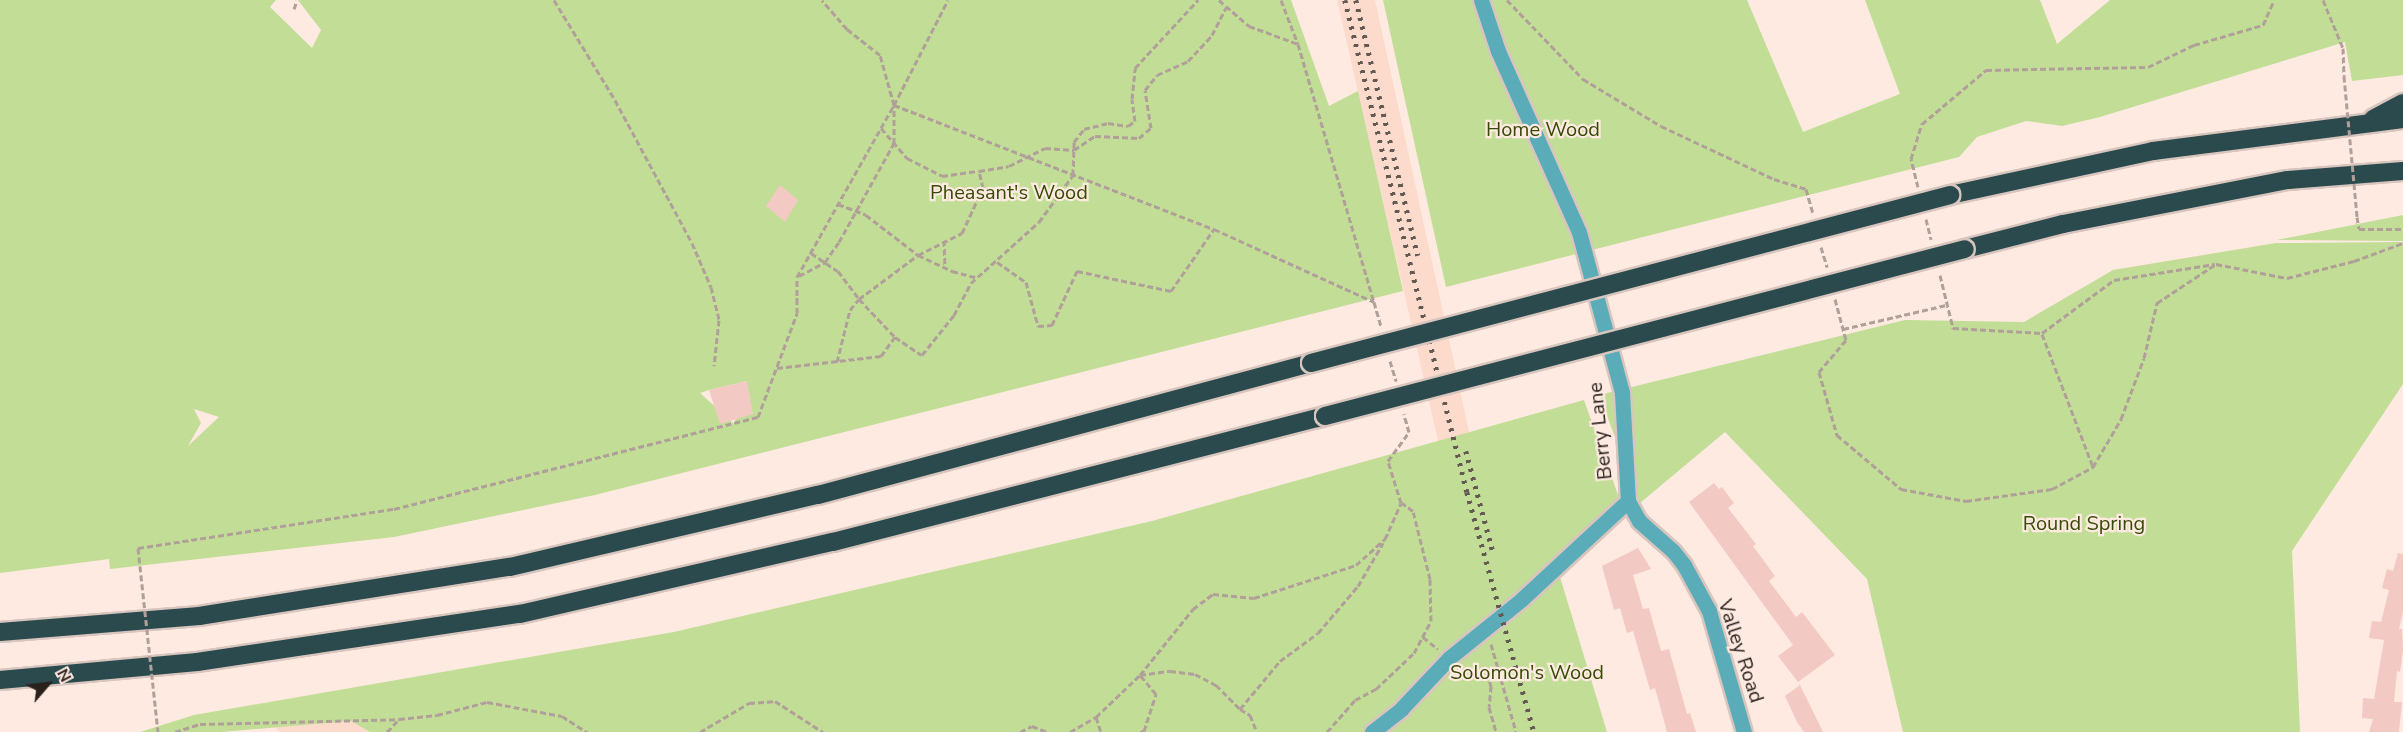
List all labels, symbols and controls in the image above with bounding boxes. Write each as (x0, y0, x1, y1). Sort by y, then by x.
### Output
park label: Home Wood (1486, 117, 1600, 141)
park label: Pheasant's Wood (930, 180, 1088, 204)
street label: Berry Lane (1583, 381, 1617, 481)
park label: Round Spring (2023, 511, 2145, 535)
street label: Valley Road (1713, 596, 1769, 706)
north arrow (18, 654, 78, 714)
park label: Solomon's Wood (1450, 660, 1604, 684)
text: N (51, 665, 76, 686)

